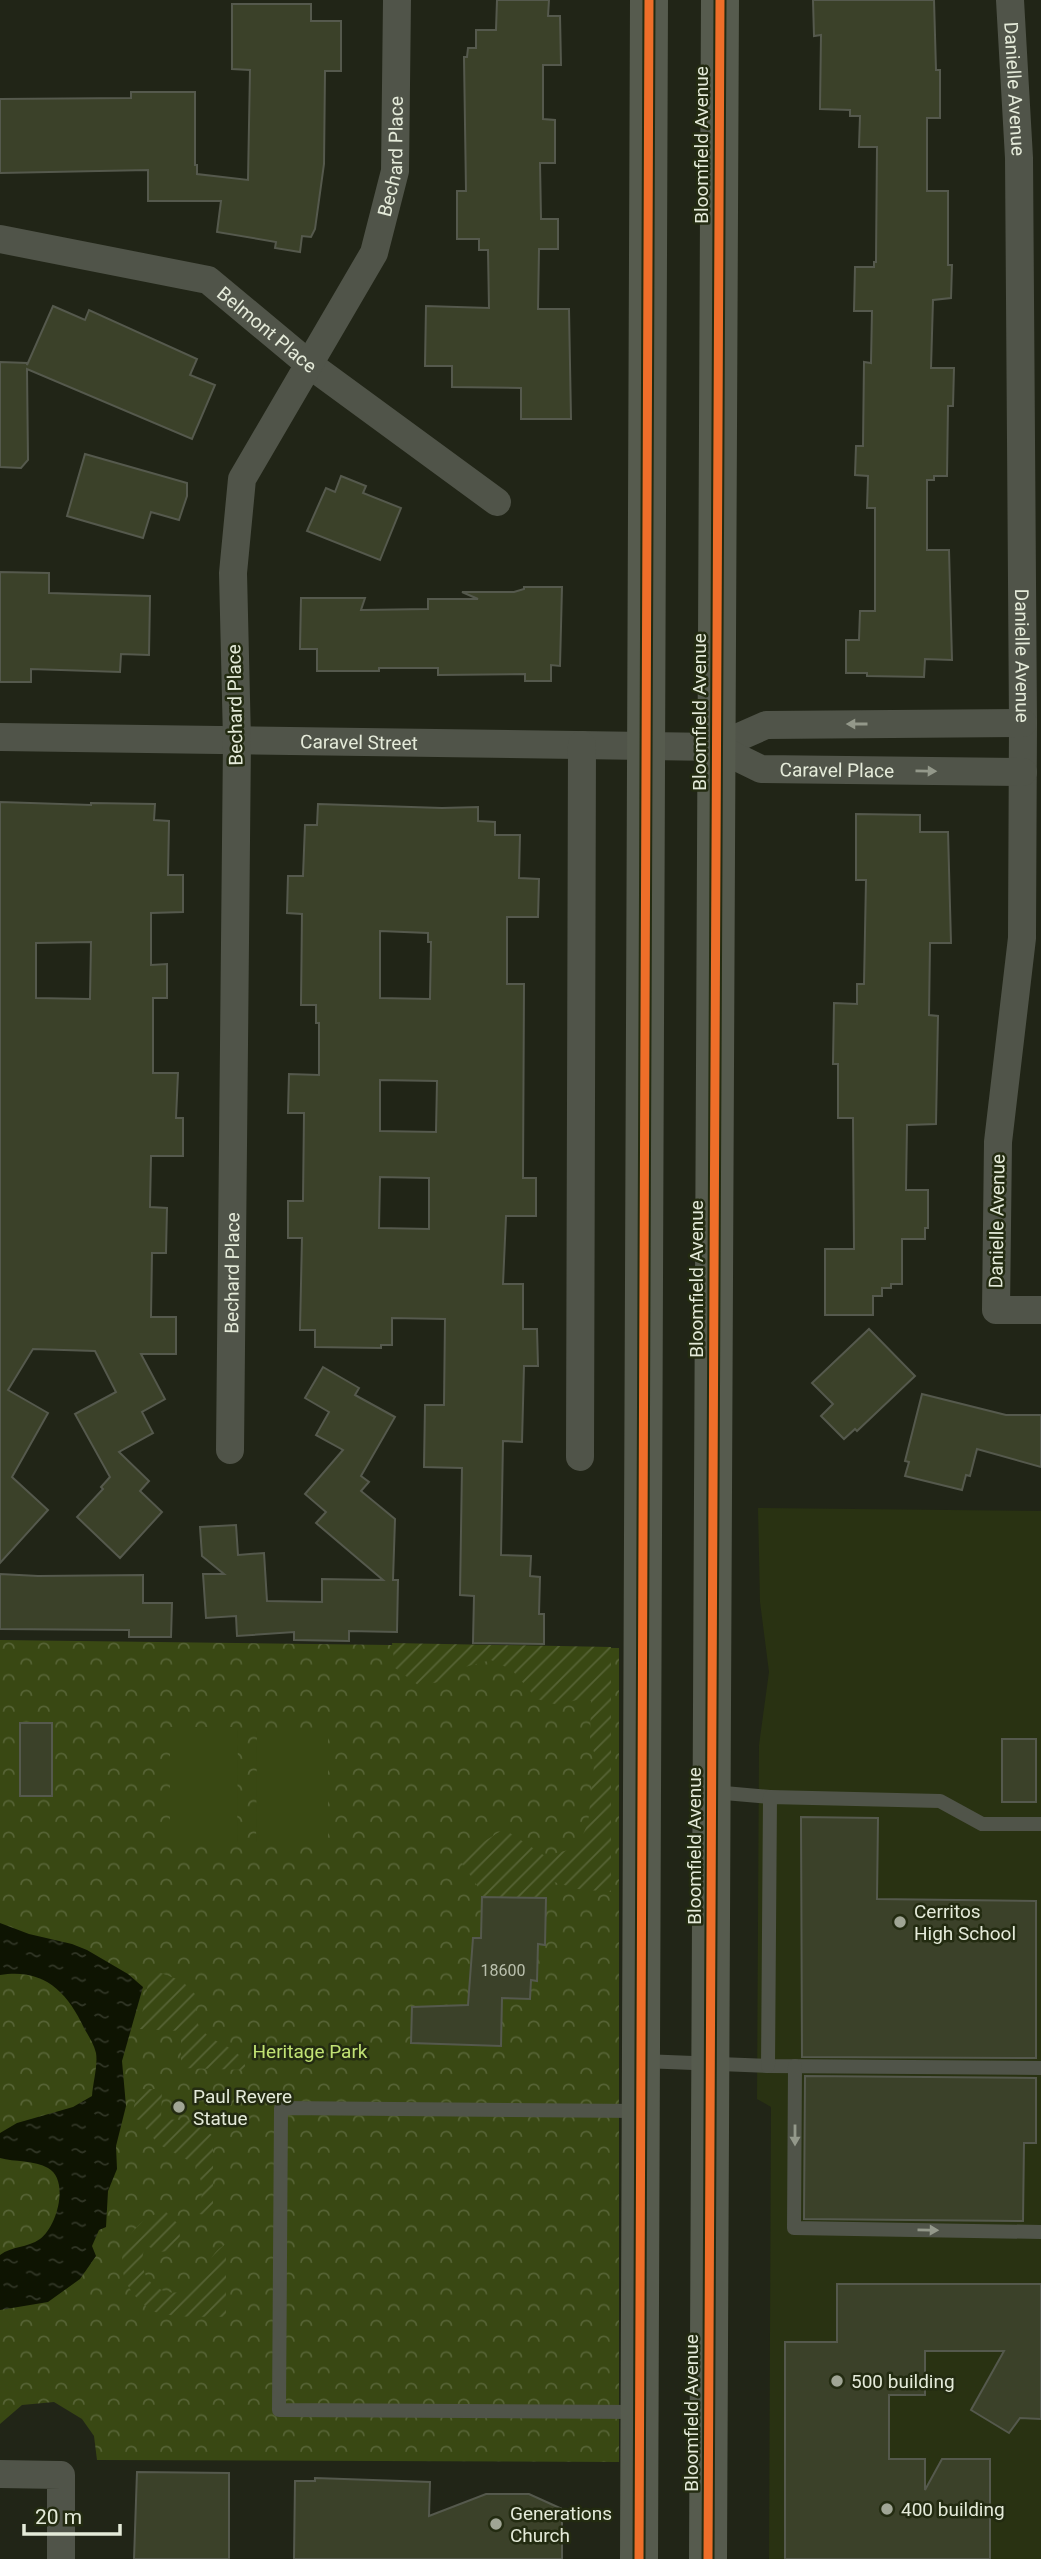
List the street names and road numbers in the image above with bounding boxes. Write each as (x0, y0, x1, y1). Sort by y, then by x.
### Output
street label: Danielle Avenue (1000, 21, 1030, 157)
street label: Bloomfield Avenue (690, 66, 713, 224)
street label: Bechard Place (372, 96, 407, 219)
street label: Belmont Place (213, 281, 321, 378)
street label: Danielle Avenue (1011, 589, 1034, 723)
street label: Bloomfield Avenue (688, 633, 711, 791)
street label: Bechard Place (222, 644, 248, 766)
street label: Caravel Street (300, 730, 418, 754)
street label: Caravel Place (780, 758, 894, 782)
street label: Danielle Avenue (984, 1154, 1010, 1288)
street label: Bloomfield Avenue (685, 1200, 708, 1358)
street label: Bechard Place (220, 1212, 244, 1334)
street label: Bloomfield Avenue (683, 1767, 706, 1925)
street label: Bloomfield Avenue (680, 2334, 703, 2492)

